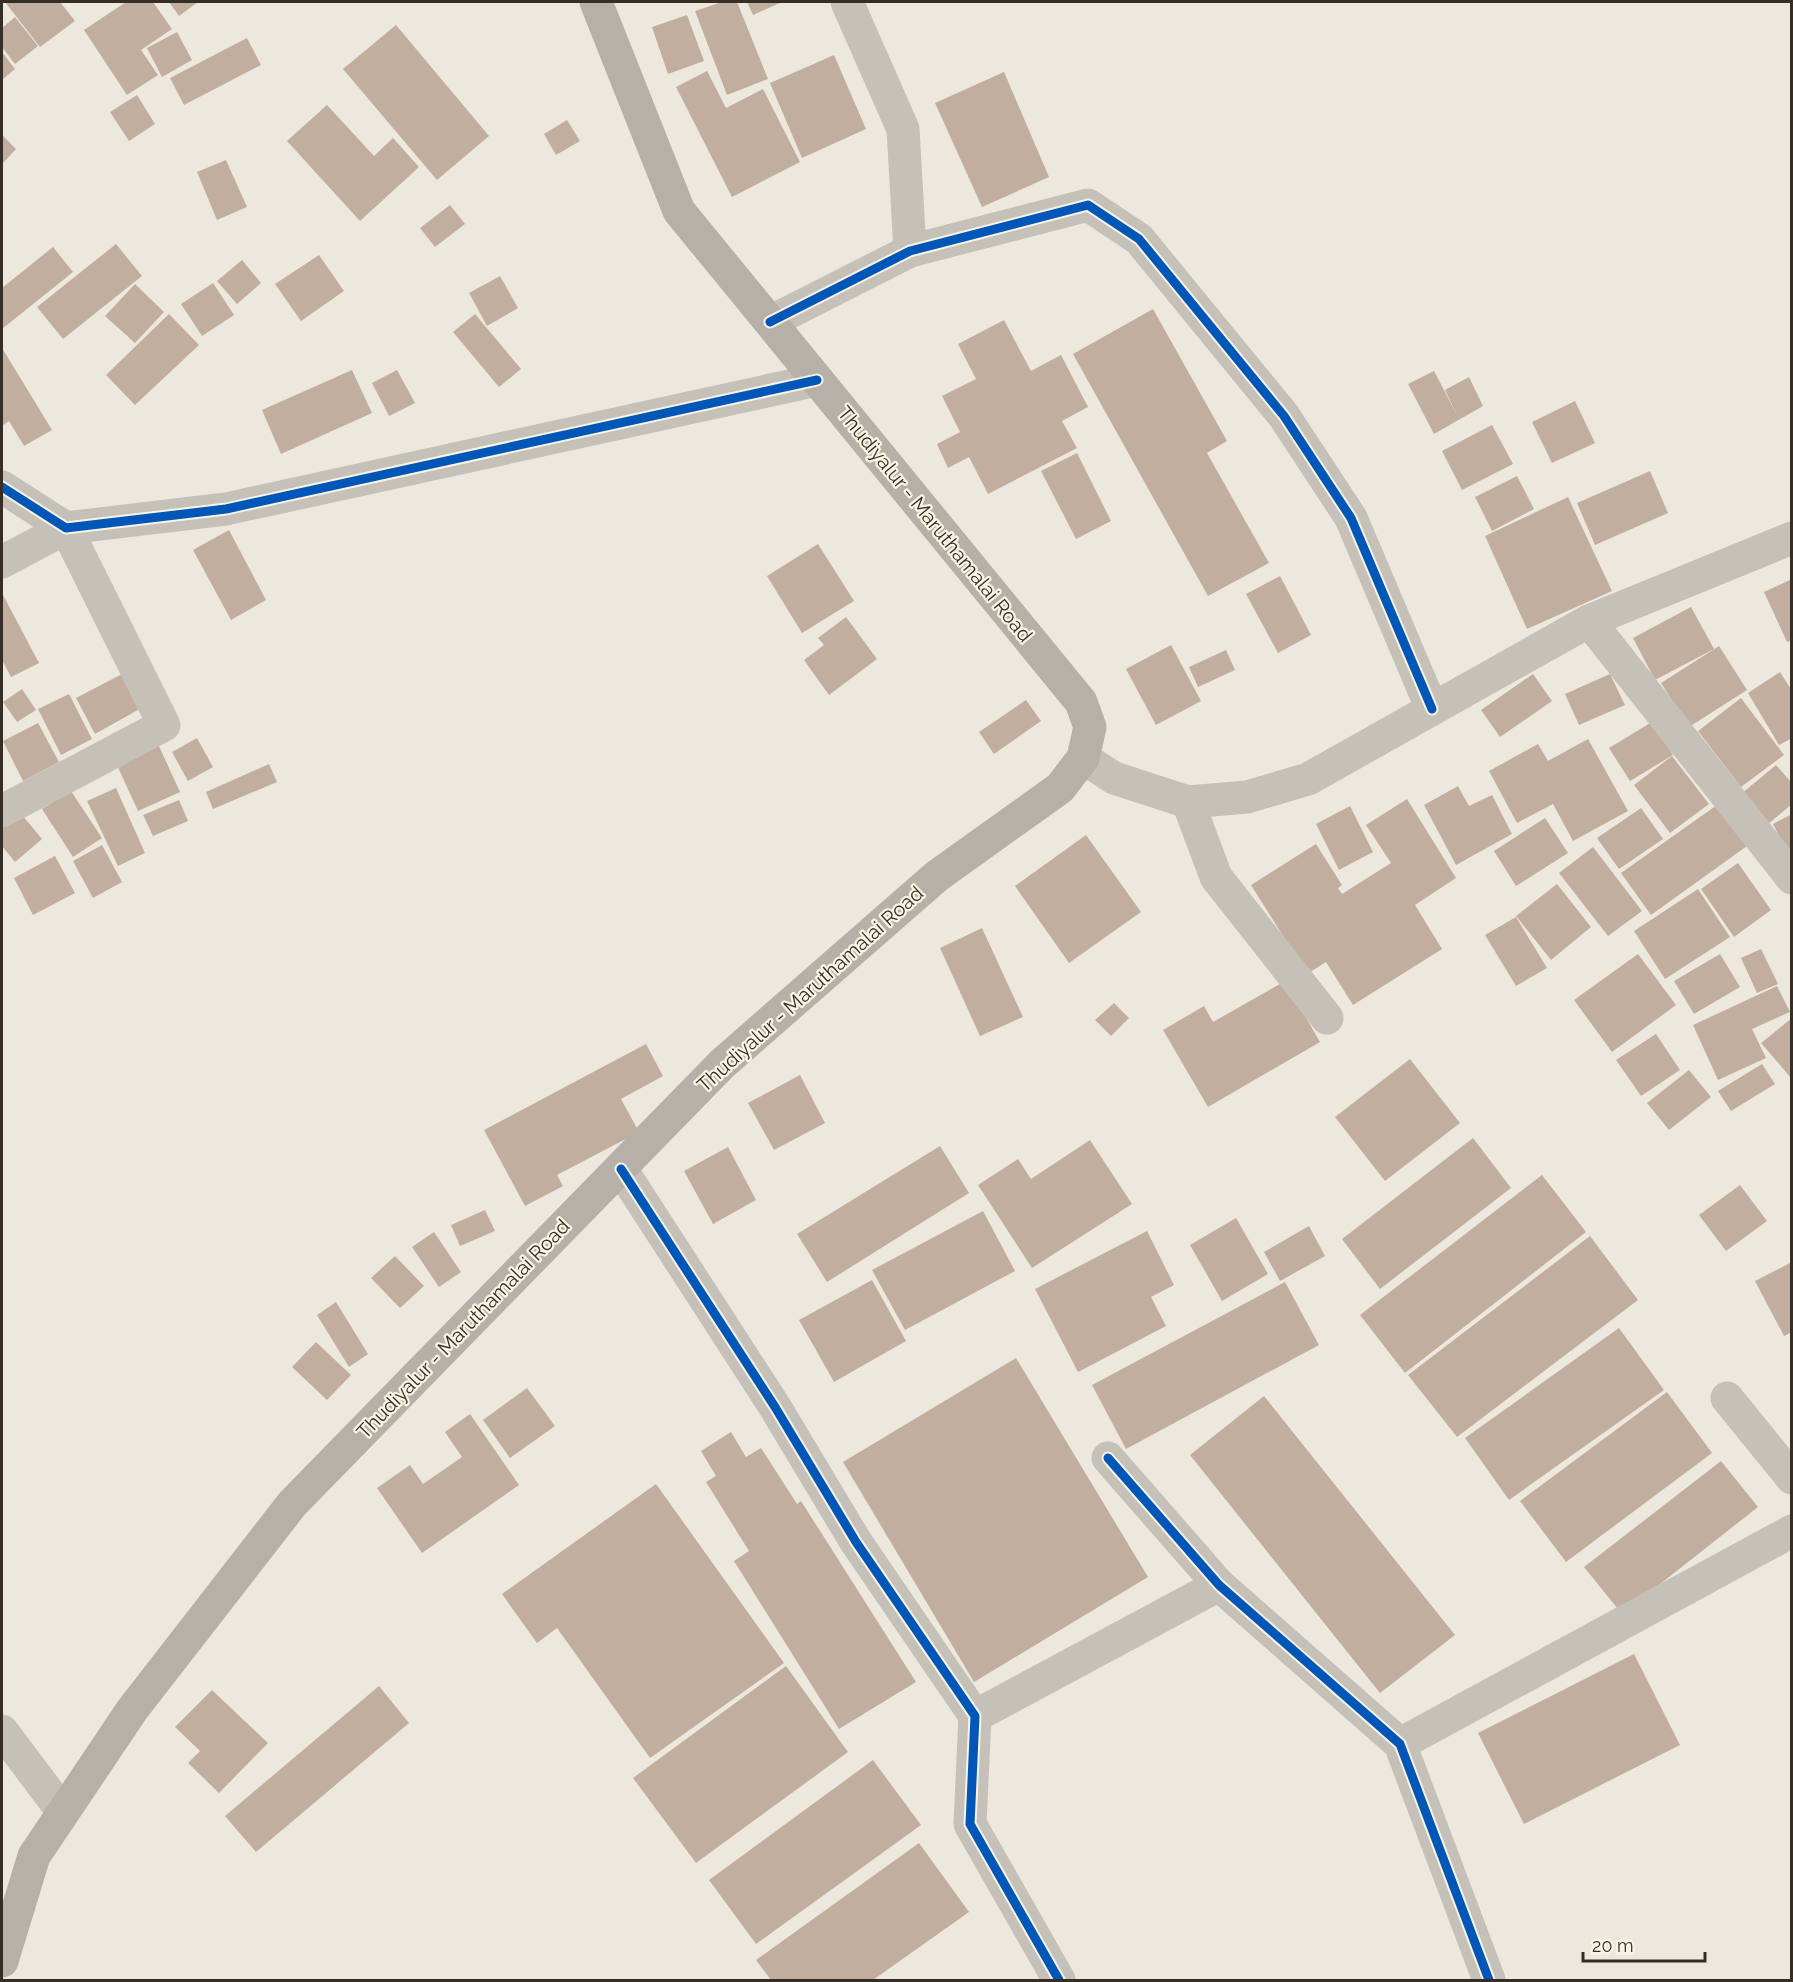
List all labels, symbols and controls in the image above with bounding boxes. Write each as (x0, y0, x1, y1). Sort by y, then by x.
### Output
street label: Thudiyalur - Maruthamalai Road (833, 401, 1037, 647)
street label: Thudiyalur - Maruthamalai Road (692, 881, 928, 1097)
street label: Thudiyalur - Maruthamalai Road (352, 1214, 574, 1444)
scale bar (1583, 1925, 1704, 1963)
text: 20 m (1592, 1935, 1634, 1956)

